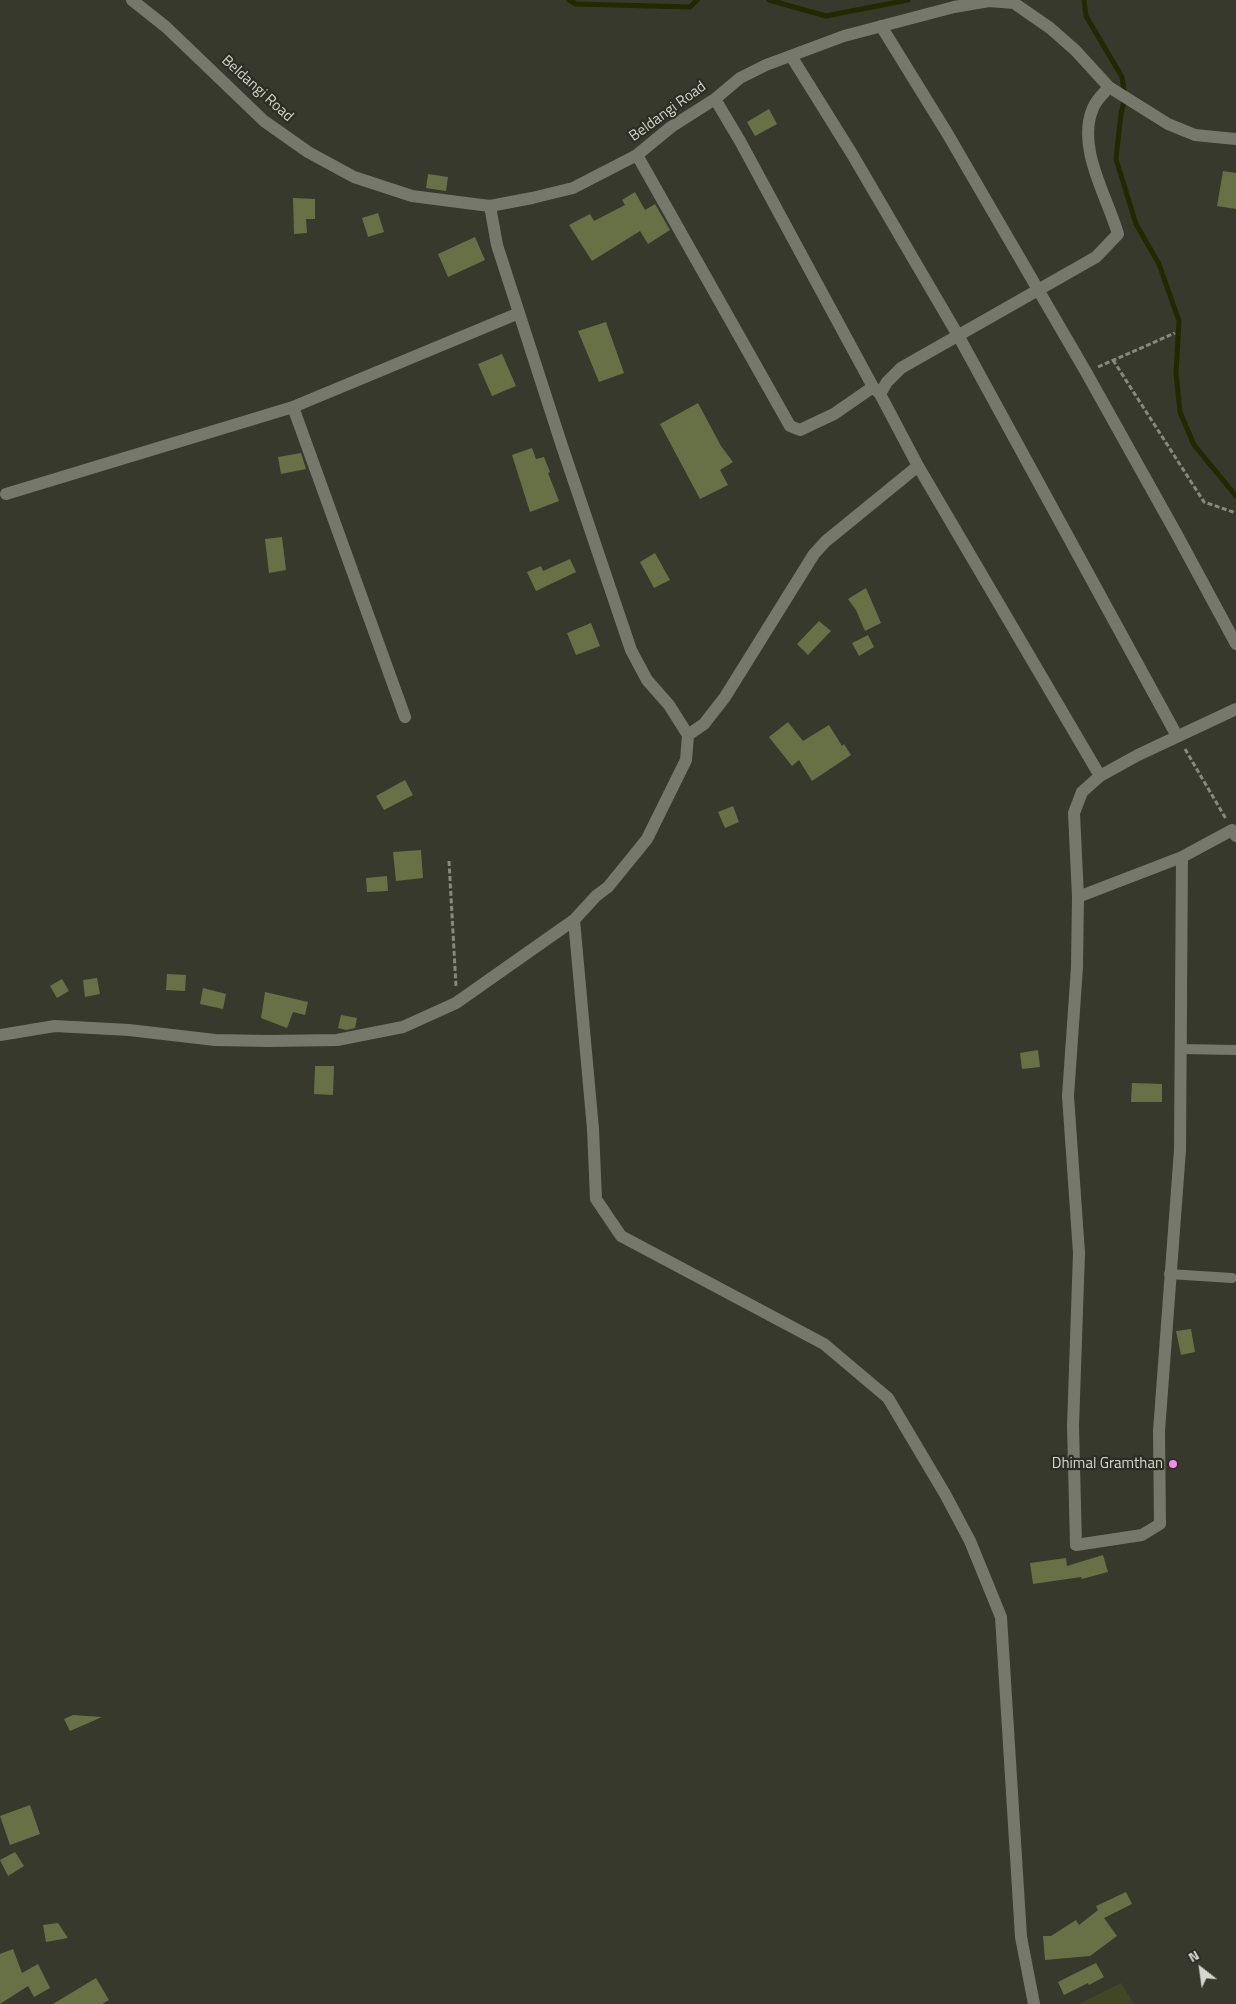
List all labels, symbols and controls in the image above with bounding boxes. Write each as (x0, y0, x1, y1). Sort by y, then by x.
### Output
street label: Beldangi Road (217, 52, 297, 126)
street label: Beldangi Road (626, 78, 710, 146)
place label: Dhimal Gramthan (1052, 1455, 1163, 1473)
marker: Dhimal Gramthan (1167, 1458, 1179, 1470)
north arrow (1176, 1944, 1226, 1994)
text: N (1184, 1944, 1203, 1967)

